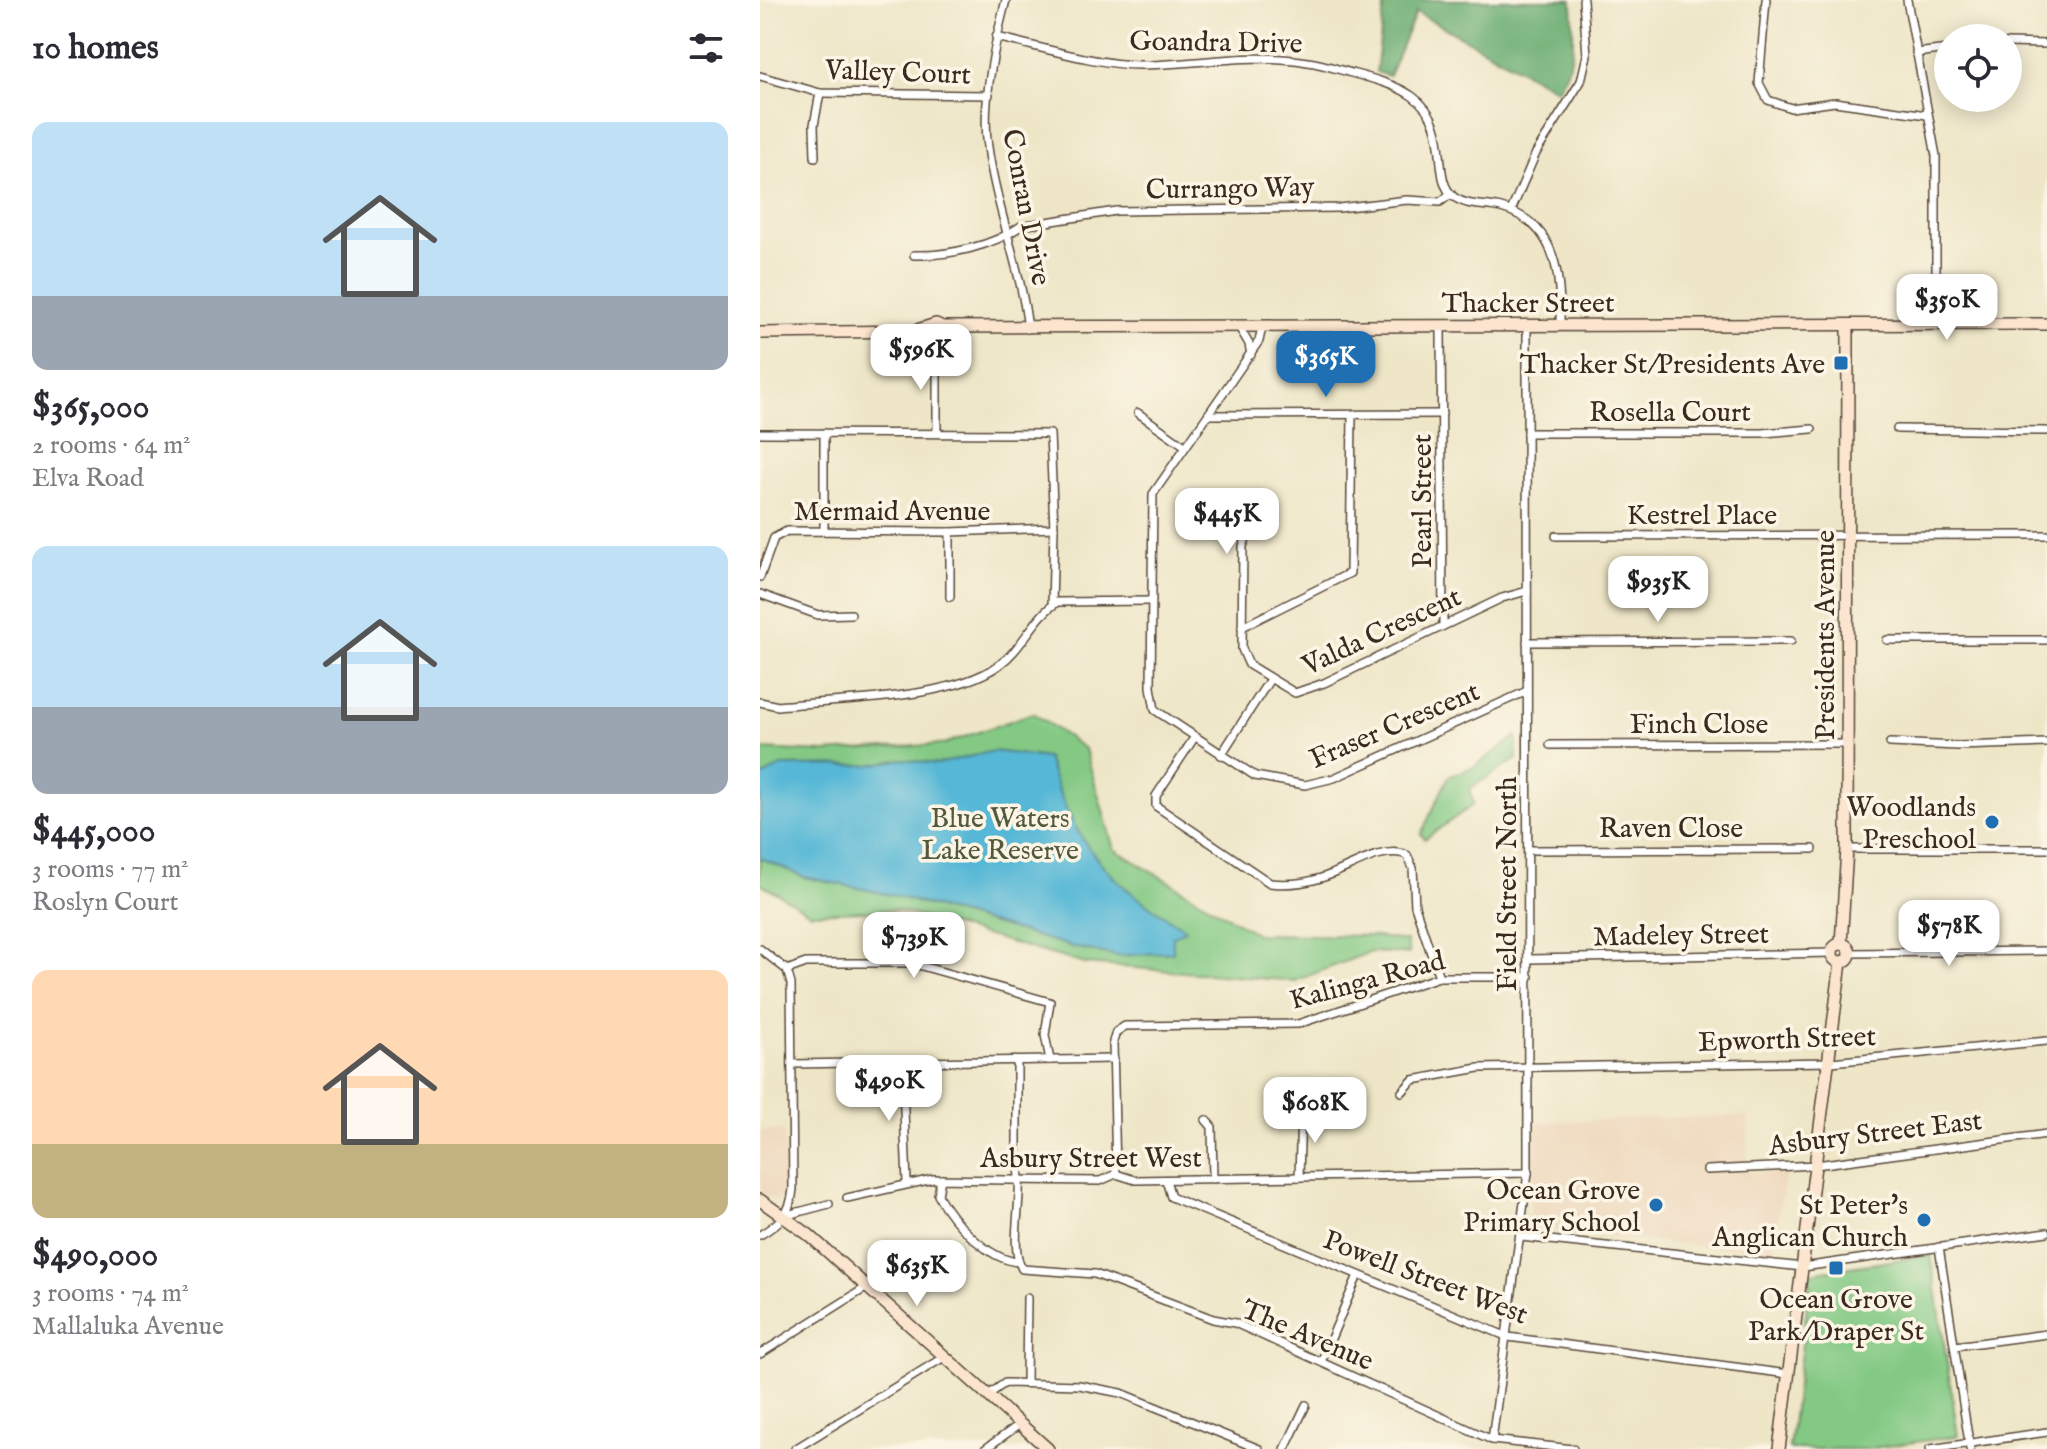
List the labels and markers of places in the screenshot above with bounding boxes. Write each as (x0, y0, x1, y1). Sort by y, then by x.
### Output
pin: $350K (1891, 274, 2003, 342)
pin: $596K (865, 324, 977, 392)
pin: $365K (1270, 331, 1382, 399)
place label: Thacker St/Presidents Ave (1520, 348, 1825, 383)
marker: Thacker St/Presidents Ave (1832, 354, 1850, 372)
pin: $445K (1171, 488, 1283, 556)
pin: $935K (1602, 556, 1714, 624)
place label: Woodlands Preschool (1846, 791, 1976, 858)
marker: Woodlands Preschool (1983, 813, 2001, 831)
pin: $578K (1893, 900, 2005, 968)
pin: $739K (858, 912, 970, 980)
pin: $490K (833, 1055, 945, 1123)
pin: $608K (1259, 1077, 1371, 1145)
place label: Ocean Grove Primary School (1463, 1174, 1640, 1241)
place label: St Peter's Anglican Church (1711, 1189, 1908, 1256)
marker: Ocean Grove Primary School (1647, 1196, 1665, 1214)
marker: St Peter's Anglican Church (1915, 1211, 1933, 1229)
pin: $635K (861, 1240, 973, 1308)
marker: Ocean Grove Park/Draper St (1827, 1259, 1845, 1277)
place label: Ocean Grove Park/Draper St (1748, 1283, 1924, 1350)

